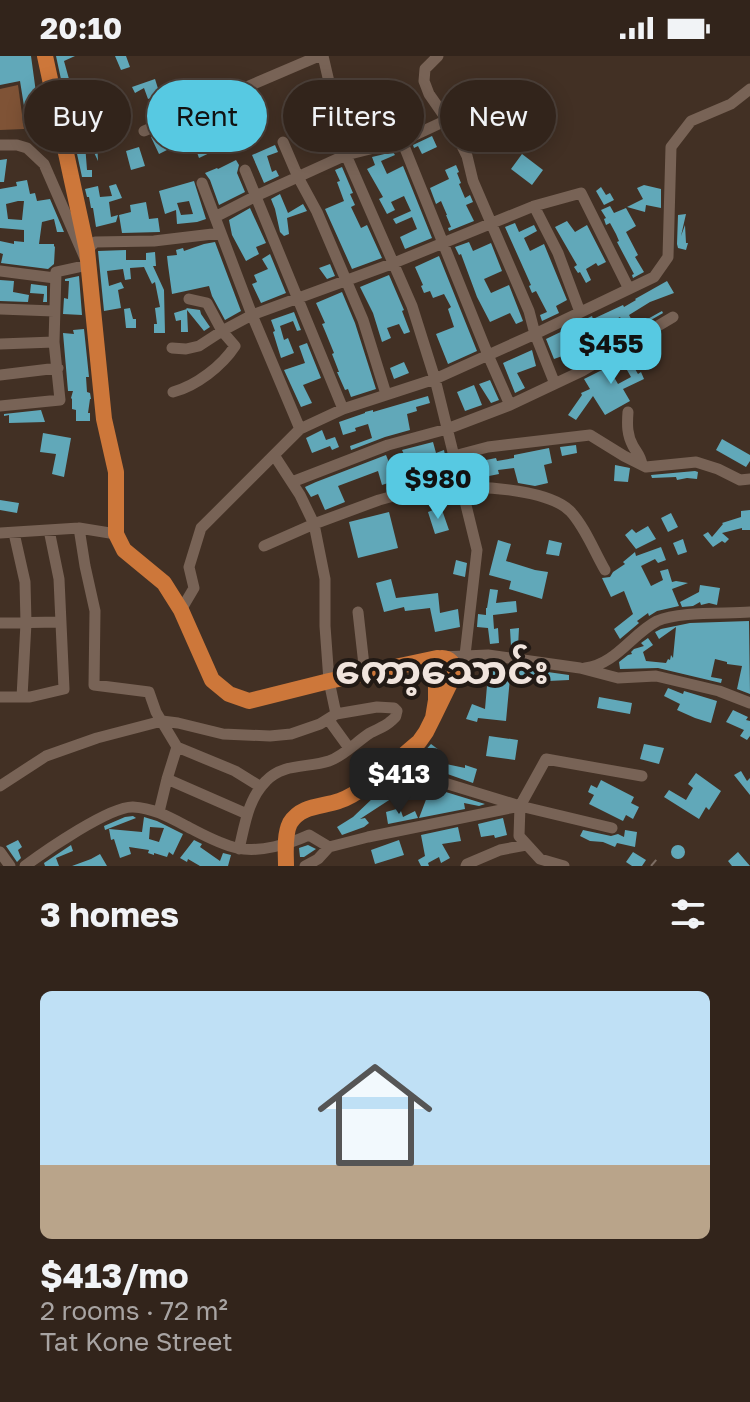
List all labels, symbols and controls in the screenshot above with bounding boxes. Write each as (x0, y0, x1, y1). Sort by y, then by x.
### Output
text: 20:10 (40, 10, 122, 46)
chip: Buy (24, 80, 131, 152)
chip: Rent (147, 80, 267, 152)
chip: Filters (283, 80, 424, 152)
chip: New (440, 80, 556, 152)
pin: $455 (564, 318, 658, 386)
text: $455 (578, 328, 644, 359)
pin: $980 (391, 453, 485, 521)
text: $980 (404, 463, 472, 494)
district label: ကော့သောင်း (335, 644, 549, 696)
pin: $413 (352, 748, 446, 816)
text: $413 (368, 758, 430, 789)
icon: filters (666, 892, 710, 936)
text: 3 homes (40, 894, 179, 934)
icon: home (303, 1043, 447, 1187)
text: $413/mo (40, 1255, 189, 1295)
text: 2 rooms · 72 m² (40, 1295, 228, 1326)
text: Tat Kone Street (40, 1326, 233, 1357)

